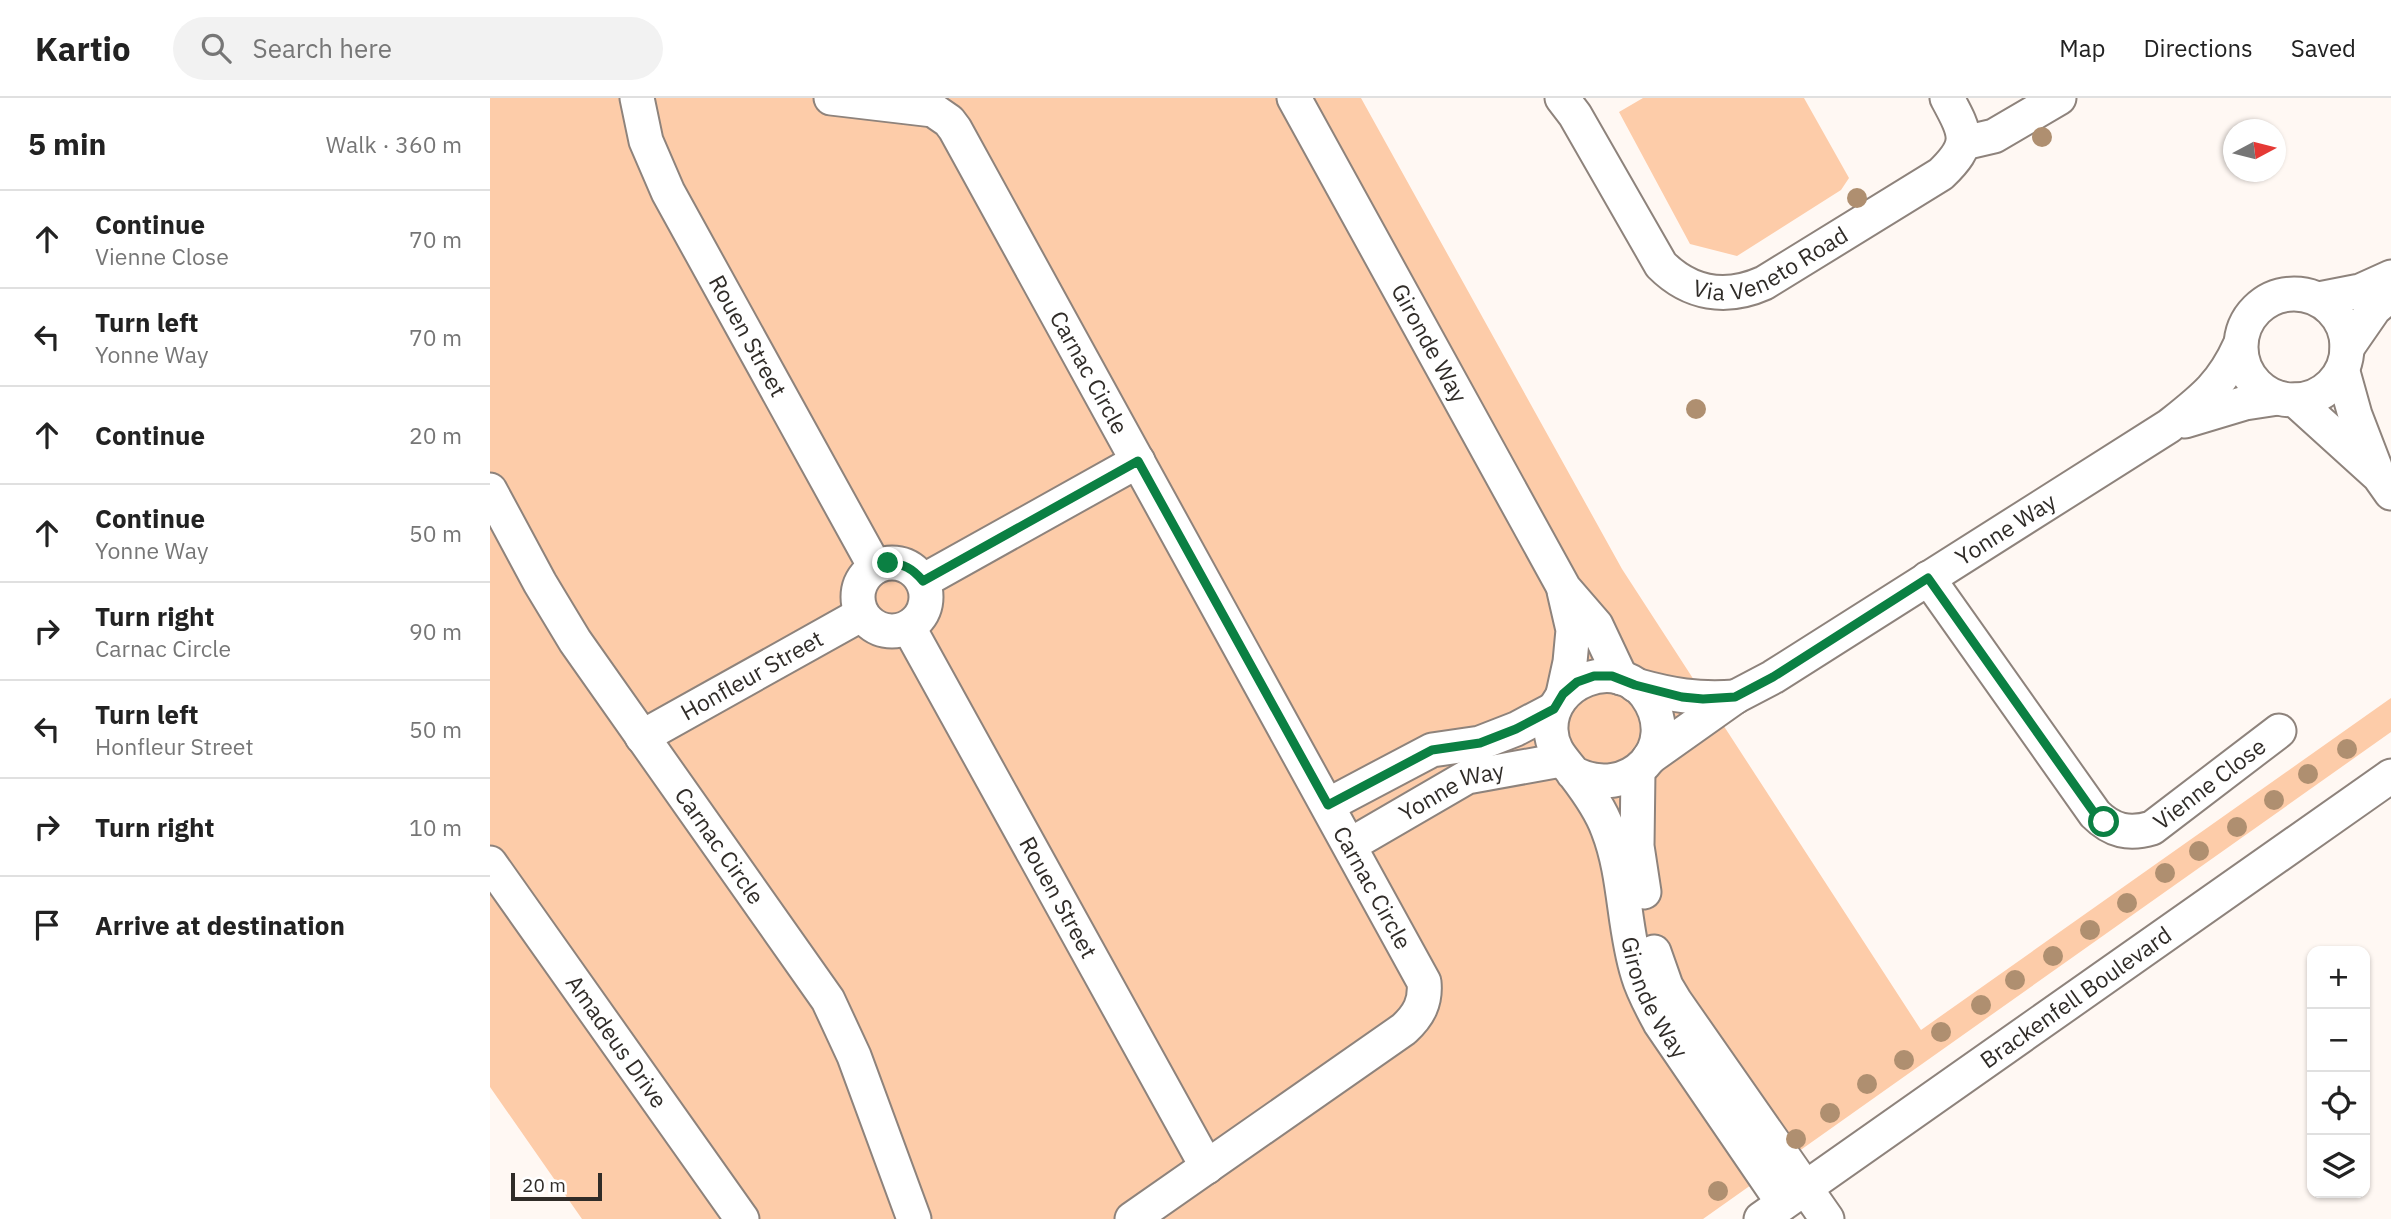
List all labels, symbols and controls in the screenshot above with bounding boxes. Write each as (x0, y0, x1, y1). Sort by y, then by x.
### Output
search box (173, 17, 663, 80)
text: Kartio (35, 27, 131, 70)
icon: search (197, 29, 235, 67)
text: Search here (253, 31, 392, 65)
text: Map (2059, 32, 2105, 64)
text: Directions (2143, 32, 2253, 64)
text: Saved (2291, 32, 2356, 64)
north arrow (2223, 119, 2286, 182)
text: 5 min (28, 124, 106, 163)
text: Walk · 360 m (326, 129, 462, 159)
text: Continue (95, 207, 205, 241)
street label: Via Veneto Road (1690, 219, 1853, 307)
icon: ahead (28, 220, 66, 258)
text: 70 m (409, 224, 462, 254)
text: Vienne Close (95, 241, 229, 271)
street label: Rouen Street (703, 269, 794, 402)
street label: Gironde Way (1385, 278, 1475, 408)
text: Turn left (95, 305, 198, 339)
street label: Carnac Circle (1044, 305, 1136, 439)
icon: left (28, 318, 66, 356)
text: 70 m (409, 322, 462, 352)
text: Yonne Way (95, 339, 208, 369)
icon: ahead (28, 416, 66, 454)
text: Continue (95, 418, 205, 452)
text: 20 m (409, 420, 462, 450)
street label: Yonne Way (1949, 485, 2062, 572)
text: Continue (95, 501, 205, 535)
icon: ahead (28, 514, 66, 552)
text: 50 m (409, 518, 462, 548)
text: Yonne Way (95, 535, 208, 565)
route end (872, 547, 903, 578)
text: Turn right (95, 599, 214, 633)
icon: right (28, 612, 66, 650)
text: 90 m (409, 616, 462, 646)
street label: Honfleur Street (675, 623, 828, 726)
text: Carnac Circle (95, 633, 231, 663)
text: Turn left (95, 697, 198, 731)
icon: left (28, 710, 66, 748)
text: 50 m (409, 714, 462, 744)
text: Honfleur Street (95, 731, 254, 761)
street label: Vienne Close (2147, 731, 2271, 836)
street label: Yonne Way (1393, 754, 1507, 827)
street label: Carnac Circle (669, 781, 772, 910)
route start (2088, 806, 2119, 837)
icon: right (28, 808, 66, 846)
text: Turn right (95, 810, 214, 844)
text: 10 m (409, 812, 462, 842)
street label: Carnac Circle (1327, 820, 1419, 954)
street label: Rouen Street (1013, 831, 1105, 963)
icon: arrive (28, 906, 66, 944)
text: Arrive at destination (95, 908, 345, 942)
street label: Brackenfell Boulevard (1974, 919, 2177, 1074)
street label: Gironde Way (1615, 934, 1696, 1064)
map controls (2307, 946, 2370, 1198)
button: + (2307, 946, 2370, 1009)
street label: Amadeus Drive (560, 969, 675, 1114)
button: − (2307, 1009, 2370, 1072)
button: locate (2307, 1072, 2370, 1135)
button: layers (2307, 1135, 2370, 1198)
scale bar (511, 1170, 602, 1202)
text: 20 m (522, 1173, 566, 1197)

